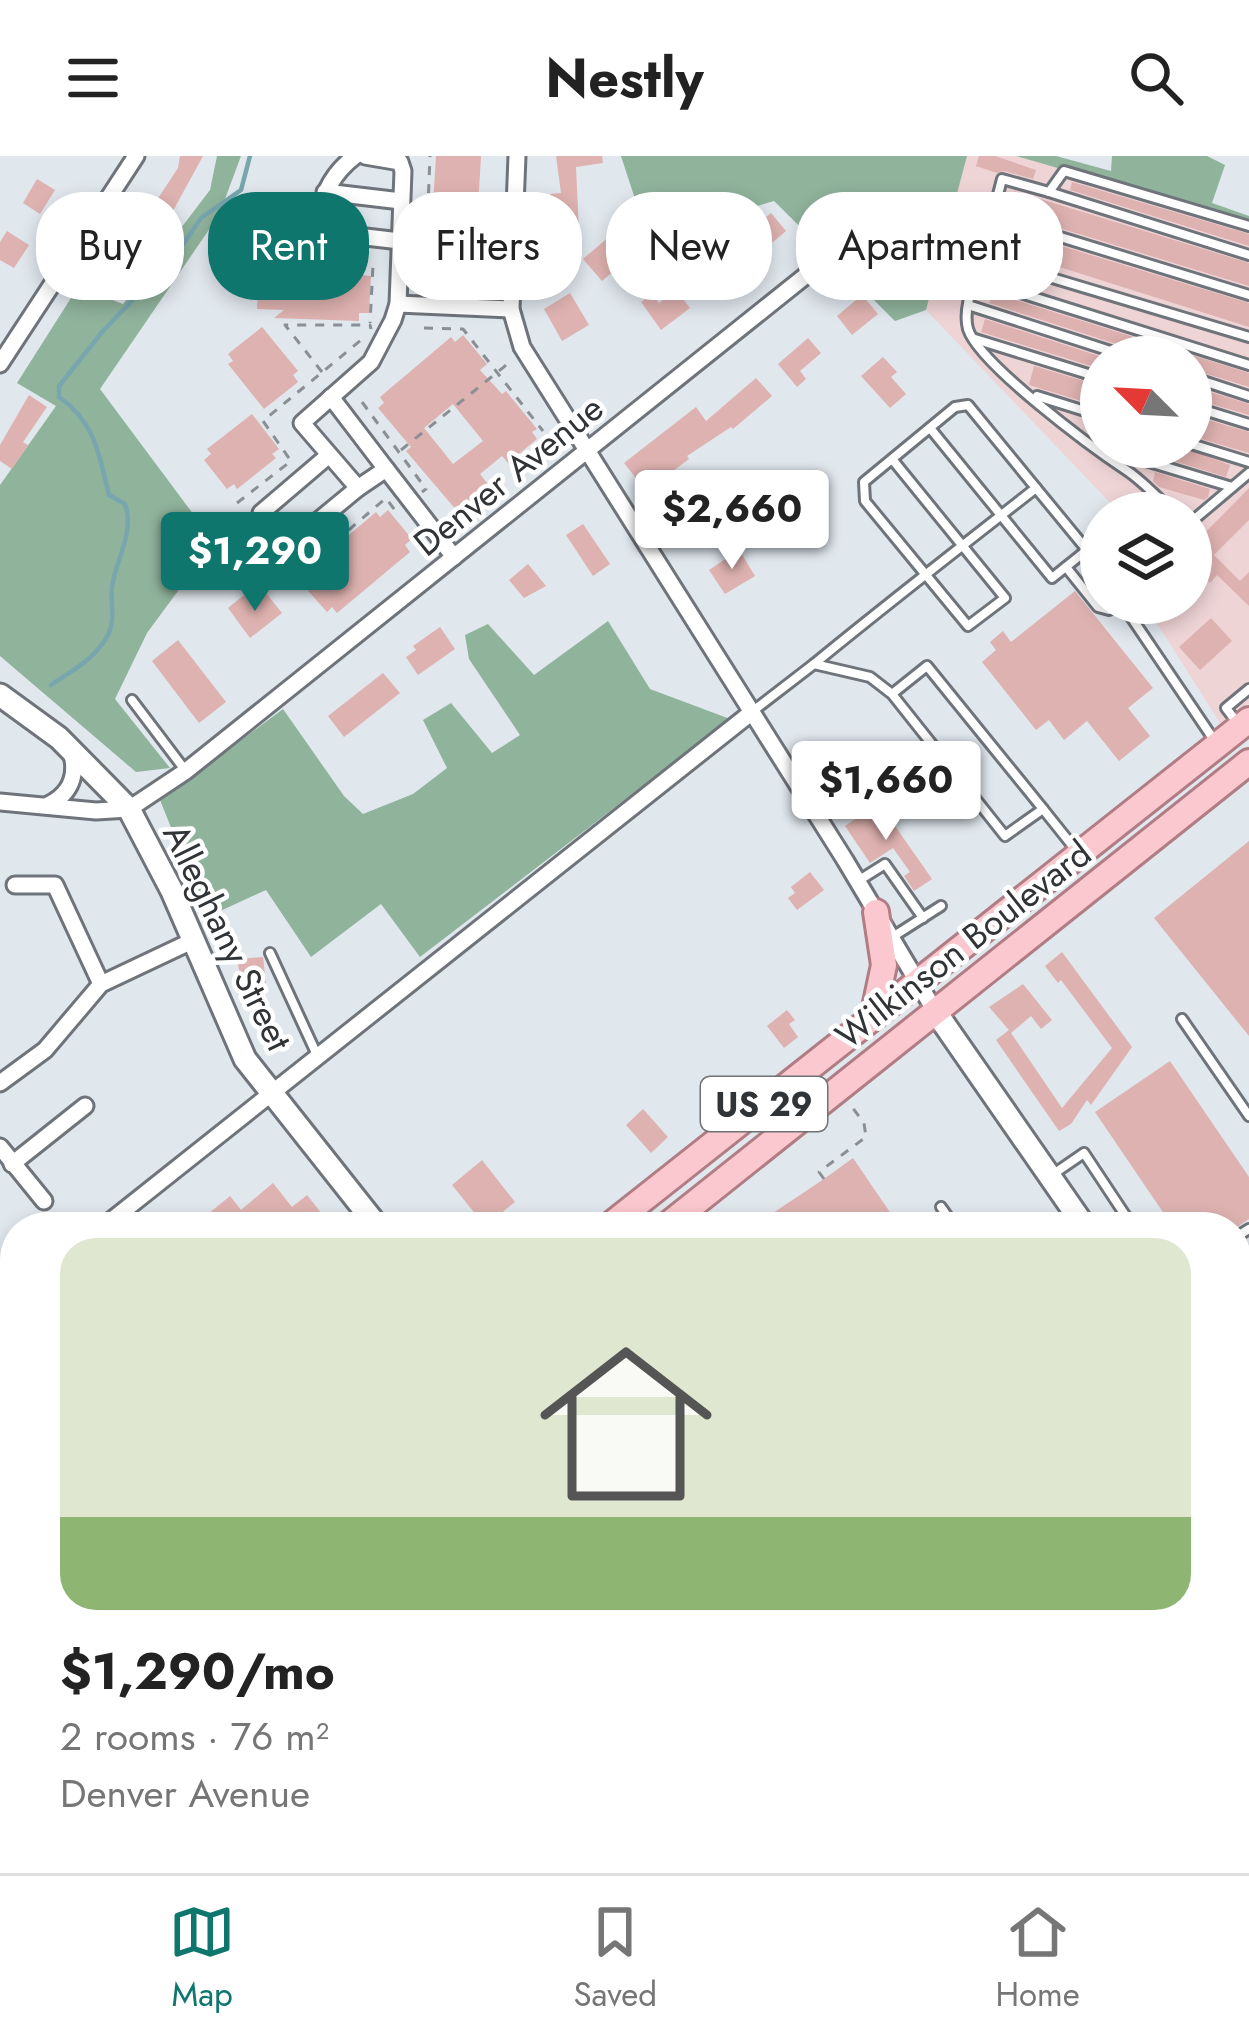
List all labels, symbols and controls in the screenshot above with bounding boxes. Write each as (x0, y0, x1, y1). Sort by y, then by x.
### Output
text: Nestly (545, 39, 704, 117)
icon: menu (60, 45, 126, 111)
icon: search (1123, 45, 1189, 111)
chip: Buy (36, 192, 184, 300)
chip: Rent (208, 192, 369, 300)
chip: Filters (393, 192, 582, 300)
chip: New (606, 192, 772, 300)
chip: Apartment (796, 192, 1063, 300)
north arrow (1080, 336, 1212, 468)
map controls (1080, 336, 1212, 624)
street label: Denver Avenue (402, 382, 614, 568)
pin: $2,660 (634, 470, 830, 572)
text: $2,660 (662, 480, 802, 537)
button: layers (1080, 492, 1212, 624)
pin: $1,290 (157, 512, 353, 614)
text: $1,290 (188, 522, 322, 579)
pin: $1,660 (788, 741, 984, 843)
text: $1,660 (819, 751, 953, 808)
street label: Alleghany Street (151, 815, 306, 1060)
street label: Wilkinson Boulevard (824, 827, 1102, 1061)
road number: US 29 (701, 1077, 827, 1131)
icon: home (518, 1316, 734, 1532)
text: $1,290/mo (60, 1634, 335, 1708)
text: 2 rooms · 76 m² (60, 1708, 329, 1765)
text: Denver Avenue (60, 1765, 310, 1822)
tab: Map (169, 1899, 235, 2018)
tab: Saved (573, 1899, 657, 2018)
tab: Home (995, 1899, 1080, 2018)

